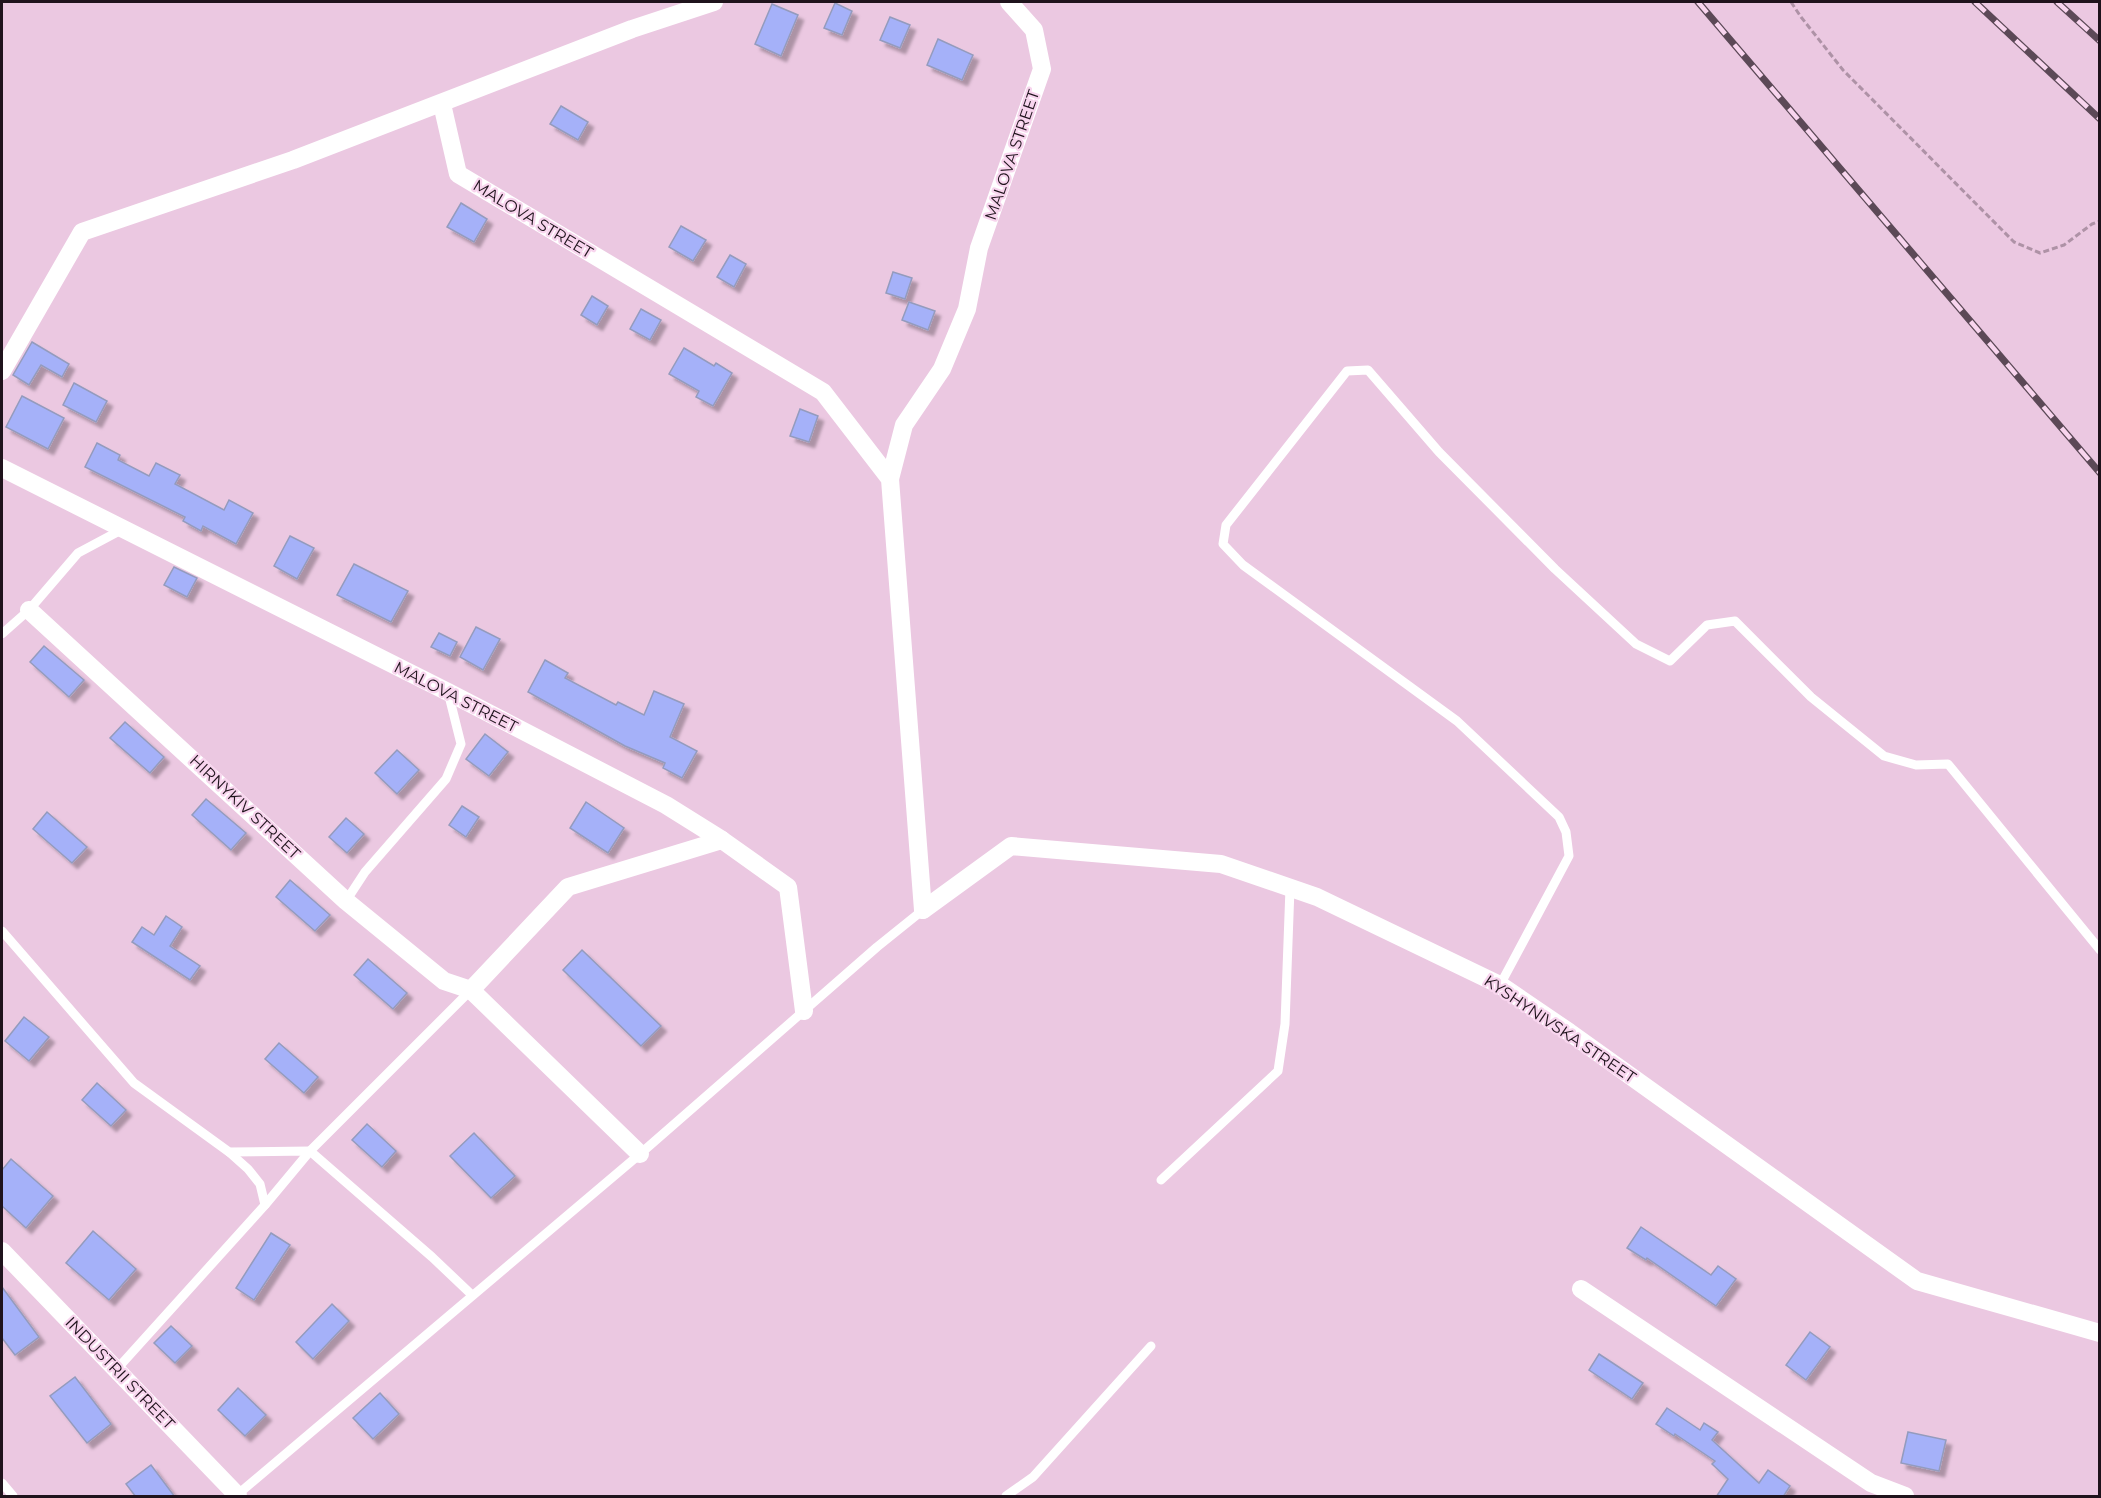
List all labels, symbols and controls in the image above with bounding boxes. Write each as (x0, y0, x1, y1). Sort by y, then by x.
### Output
street label: MALOVA STREET (981, 87, 1043, 223)
street label: MALOVA STREET (470, 176, 597, 263)
street label: MALOVA STREET (391, 658, 522, 737)
street label: HIRNYKIV STREET (186, 751, 305, 864)
street label: KYSHYNIVSKA STREET (1480, 971, 1640, 1087)
street label: INDUSTRII STREET (61, 1313, 179, 1434)

